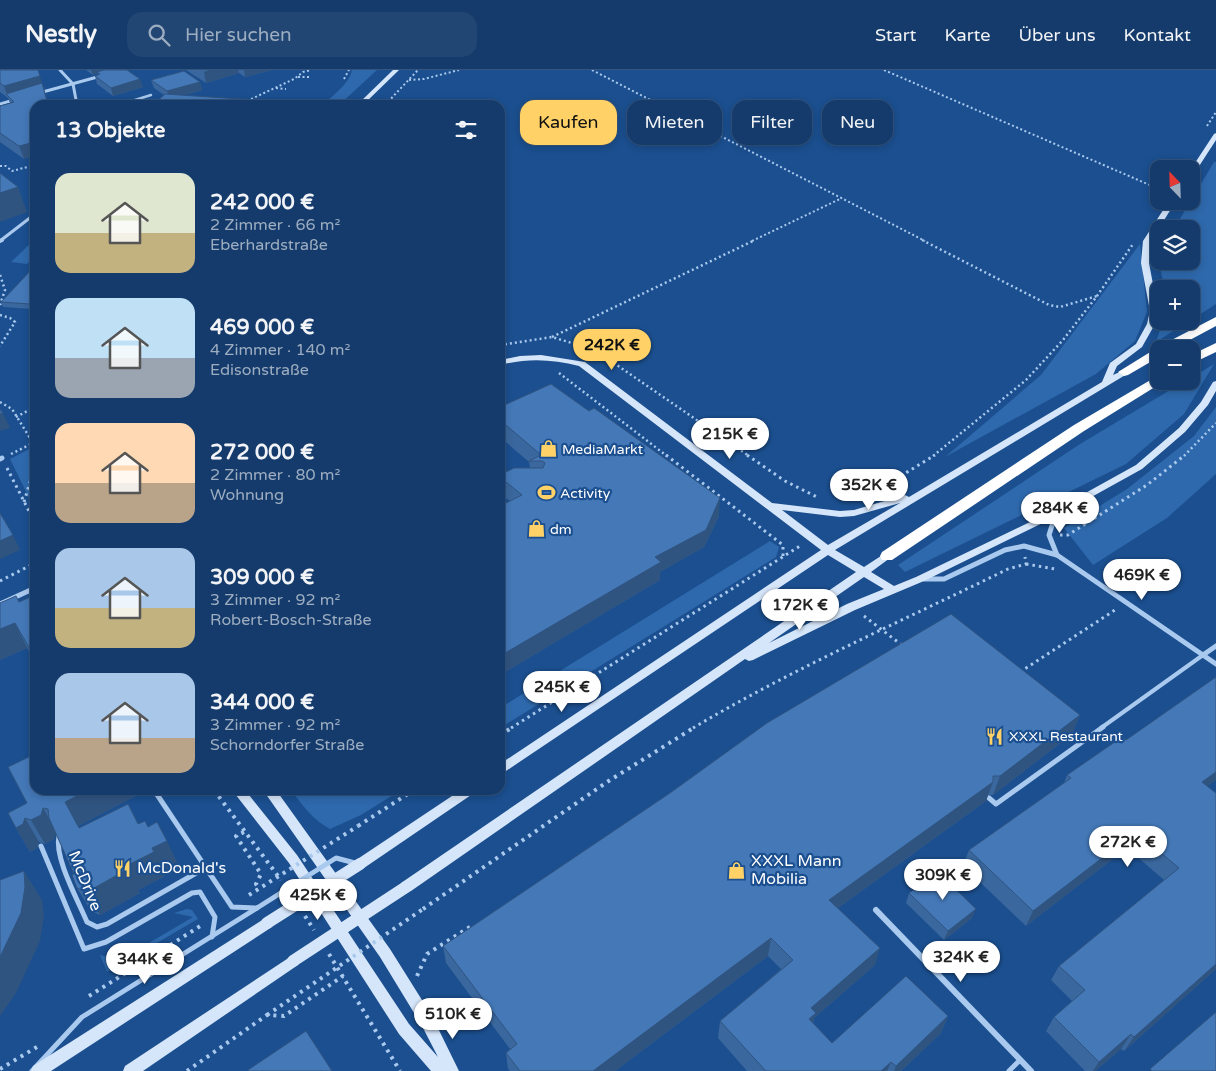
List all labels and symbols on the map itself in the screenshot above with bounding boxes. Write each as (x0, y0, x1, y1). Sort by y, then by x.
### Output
north arrow (1150, 160, 1200, 210)
pin: 242K € (571, 328, 653, 371)
pin: 215K € (689, 418, 771, 460)
shop icon: MediaMarkt (538, 439, 558, 459)
place label: MediaMarkt (562, 441, 644, 458)
pin: 352K € (828, 468, 910, 511)
sports icon: Activity (536, 483, 556, 503)
place label: Activity (560, 485, 611, 502)
pin: 284K € (1019, 492, 1101, 534)
shop icon: dm (526, 519, 546, 539)
place label: dm (550, 521, 572, 538)
pin: 469K € (1101, 558, 1183, 601)
pin: 172K € (759, 588, 841, 631)
pin: 245K € (521, 670, 603, 713)
restaurant icon: XXXL Restaurant (985, 726, 1005, 746)
place label: XXXL Restaurant (1009, 728, 1123, 745)
pin: 272K € (1087, 826, 1169, 868)
street label: McDrive (64, 848, 106, 914)
place label: XXXL Mann Mobilia (751, 851, 841, 889)
restaurant icon: McDonald's (113, 858, 133, 878)
place label: McDonald's (137, 858, 226, 878)
pin: 309K € (902, 858, 984, 901)
shop icon: XXXL Mann Mobilia (727, 860, 747, 880)
pin: 425K € (277, 878, 359, 921)
pin: 324K € (920, 940, 1002, 983)
pin: 344K € (104, 942, 186, 985)
pin: 510K € (412, 998, 494, 1040)

